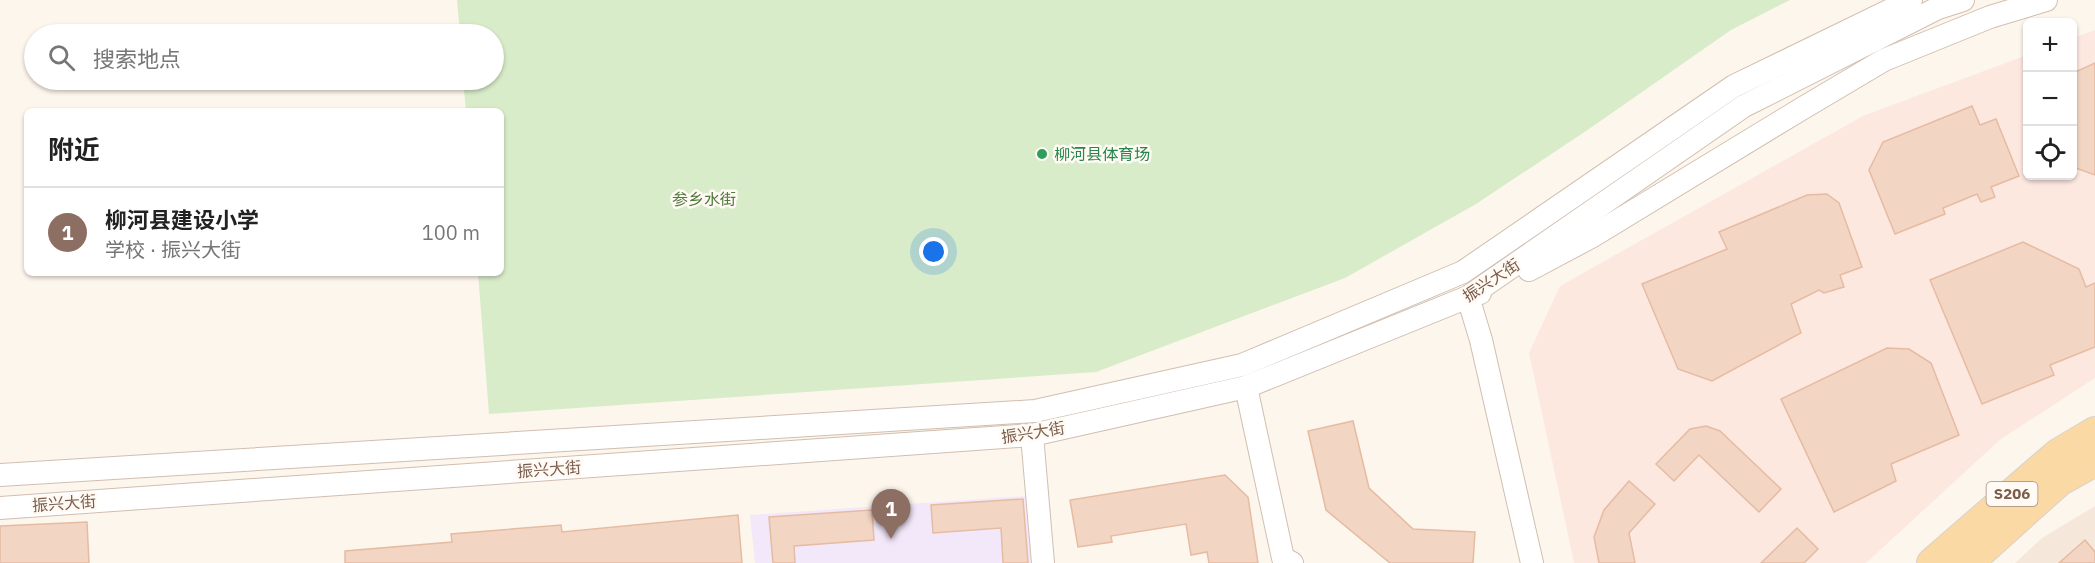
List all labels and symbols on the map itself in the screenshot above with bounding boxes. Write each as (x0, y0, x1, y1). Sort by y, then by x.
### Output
place label: 柳河县体育场 (1054, 144, 1150, 164)
marker: 柳河县体育场 (1035, 147, 1049, 161)
park label: 参乡水街 (672, 189, 736, 209)
your location (919, 237, 948, 266)
street label: 振兴大街 (1459, 254, 1523, 306)
street label: 振兴大街 (1000, 417, 1066, 447)
street label: 振兴大街 (516, 457, 582, 481)
road number: S206 (1986, 482, 2038, 506)
pin: 1 (872, 490, 910, 539)
street label: 振兴大街 (31, 491, 97, 515)

